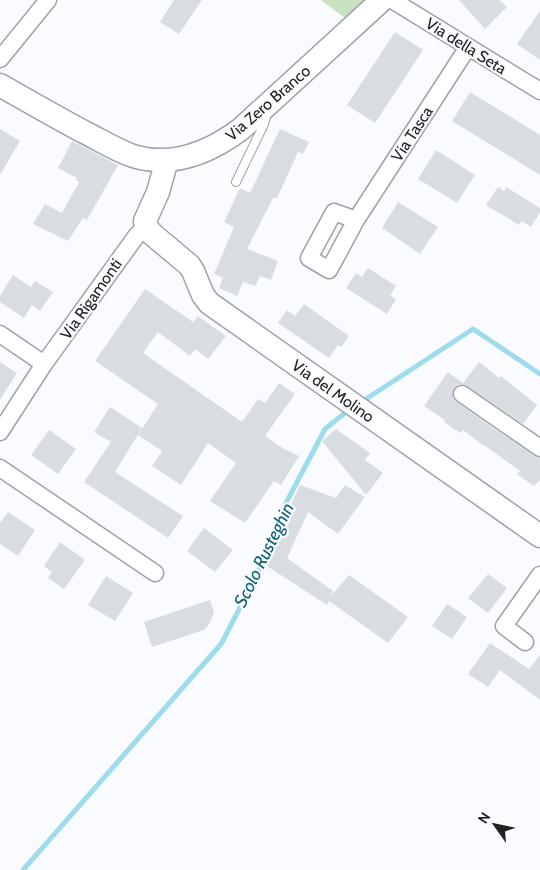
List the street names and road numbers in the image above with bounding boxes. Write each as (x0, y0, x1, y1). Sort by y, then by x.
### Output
street label: Via della Seta (422, 14, 510, 79)
street label: Via Zero Branco (222, 61, 314, 145)
street label: Via Tasca (387, 103, 437, 165)
street label: Via Rigamonti (56, 255, 126, 343)
street label: Via del Molino (288, 356, 378, 426)

